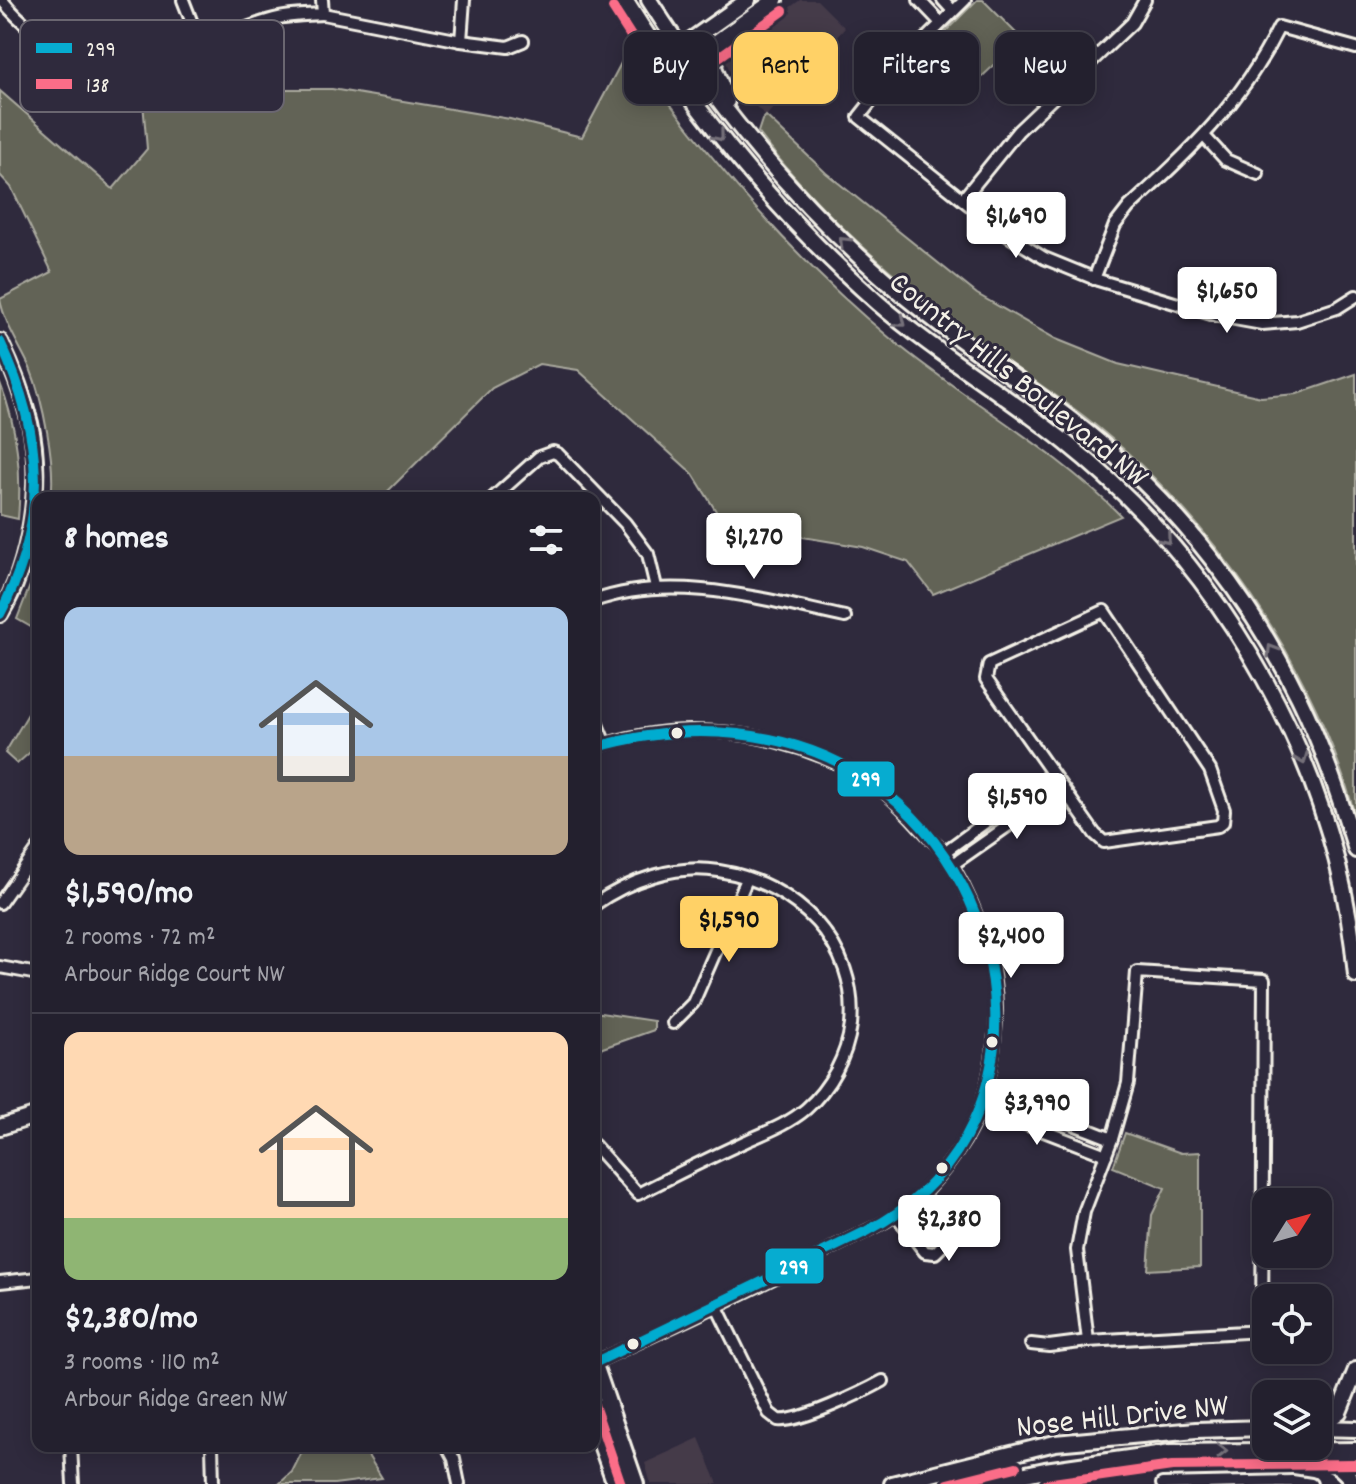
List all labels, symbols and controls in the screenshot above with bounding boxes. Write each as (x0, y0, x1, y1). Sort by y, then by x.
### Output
legend (20, 20, 284, 112)
chip: Buy (624, 32, 717, 104)
chip: Rent (733, 32, 838, 104)
chip: Filters (854, 32, 979, 104)
chip: New (995, 32, 1095, 104)
text: 299 (86, 36, 116, 67)
text: 138 (86, 72, 109, 103)
one-way arrow (710, 127, 724, 142)
pin: $1,690 (951, 192, 1081, 260)
text: $1,690 (985, 199, 1047, 236)
one-way arrow (839, 237, 853, 251)
street label: Country Hills Boulevard NW (877, 263, 1157, 502)
pin: $1,650 (1162, 267, 1292, 335)
text: $1,650 (1196, 274, 1258, 311)
one-way arrow (892, 312, 907, 326)
pin: $1,270 (689, 513, 819, 581)
text: 8 homes (64, 516, 169, 565)
icon: filters (524, 518, 568, 562)
text: $1,270 (724, 520, 784, 557)
one-way arrow (1156, 530, 1171, 545)
one-way arrow (1267, 644, 1282, 659)
icon: home (244, 659, 388, 803)
unlabelled marker (669, 725, 685, 741)
one-way arrow (1292, 751, 1309, 765)
line badge: 299 (836, 760, 896, 798)
text: 299 (851, 766, 881, 797)
pin: $1,590 (952, 773, 1082, 841)
text: $1,590 (986, 780, 1048, 817)
text: $1,590/mo (64, 871, 193, 920)
pin: $1,590 (664, 896, 794, 964)
text: $1,590 (698, 903, 760, 940)
pin: $2,400 (946, 912, 1076, 980)
text: $2,400 (977, 919, 1045, 956)
text: 2 rooms · 72 m² (64, 920, 215, 957)
text: Arbour Ridge Court NW (64, 957, 284, 994)
unlabelled marker (984, 1034, 1000, 1050)
pin: $3,990 (972, 1079, 1102, 1147)
icon: home (244, 1084, 388, 1228)
text: $3,990 (1003, 1086, 1071, 1123)
unlabelled marker (934, 1160, 950, 1176)
north arrow (1252, 1188, 1332, 1268)
map controls (1252, 1188, 1332, 1460)
pin: $2,380 (884, 1195, 1014, 1263)
text: $2,380 (916, 1202, 982, 1239)
line badge: 299 (764, 1247, 825, 1285)
text: 299 (779, 1254, 809, 1285)
button: locate (1252, 1284, 1332, 1364)
text: $2,380/mo (64, 1296, 198, 1345)
unlabelled marker (625, 1336, 641, 1352)
text: 3 rooms · 110 m² (64, 1345, 220, 1382)
button: layers (1252, 1380, 1332, 1460)
text: Arbour Ridge Green NW (64, 1382, 287, 1419)
street label: Nose Hill Drive NW (1014, 1385, 1231, 1453)
one-way arrow (1216, 1442, 1229, 1459)

